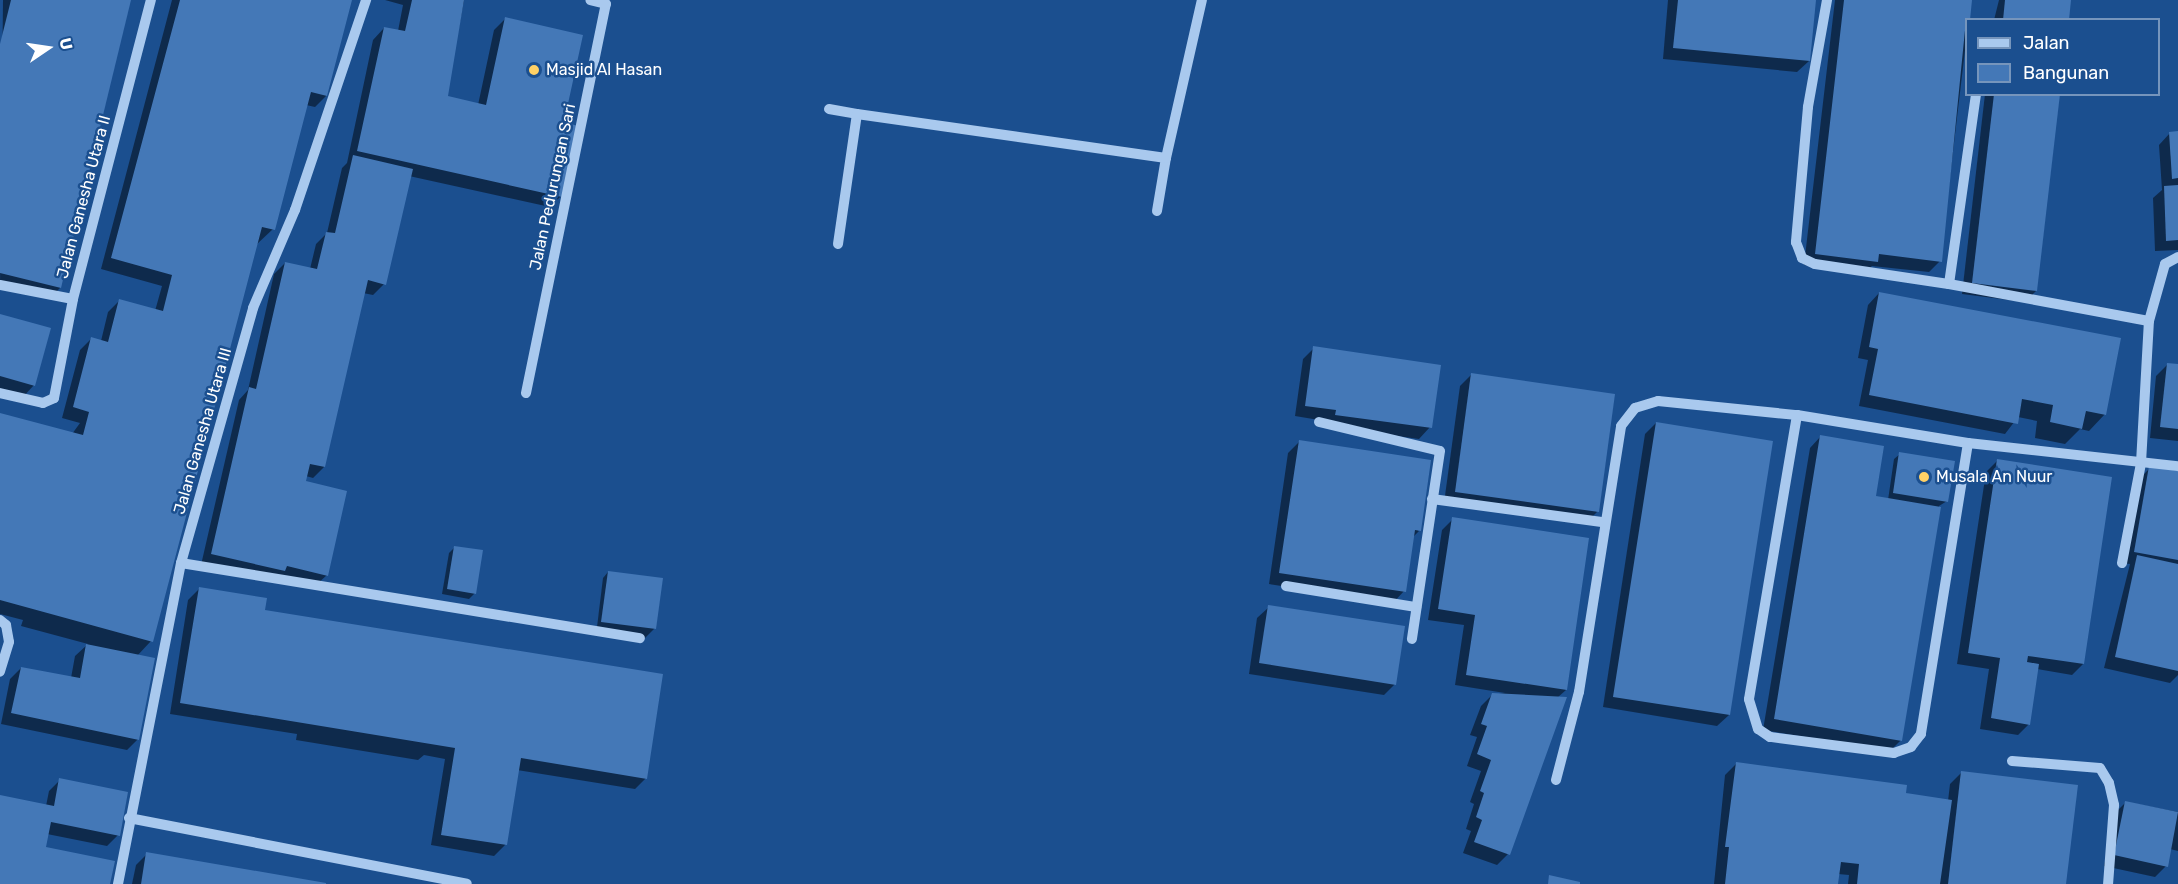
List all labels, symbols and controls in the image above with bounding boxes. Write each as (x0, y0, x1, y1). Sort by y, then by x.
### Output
north arrow (18, 18, 78, 78)
legend (1965, 18, 2160, 96)
text: Jalan (2023, 32, 2070, 54)
text: U (55, 36, 77, 52)
place label: Masjid Al Hasan (546, 60, 663, 80)
text: Bangunan (2023, 62, 2109, 84)
marker: Masjid Al Hasan (527, 63, 541, 77)
street label: Jalan Pedurungan Sari (526, 102, 580, 272)
street label: Jalan Ganesha Utara II (53, 113, 115, 281)
street label: Jalan Ganesha Utara III (170, 345, 236, 517)
place label: Musala An Nuur (1936, 467, 2053, 487)
marker: Musala An Nuur (1917, 470, 1931, 484)

